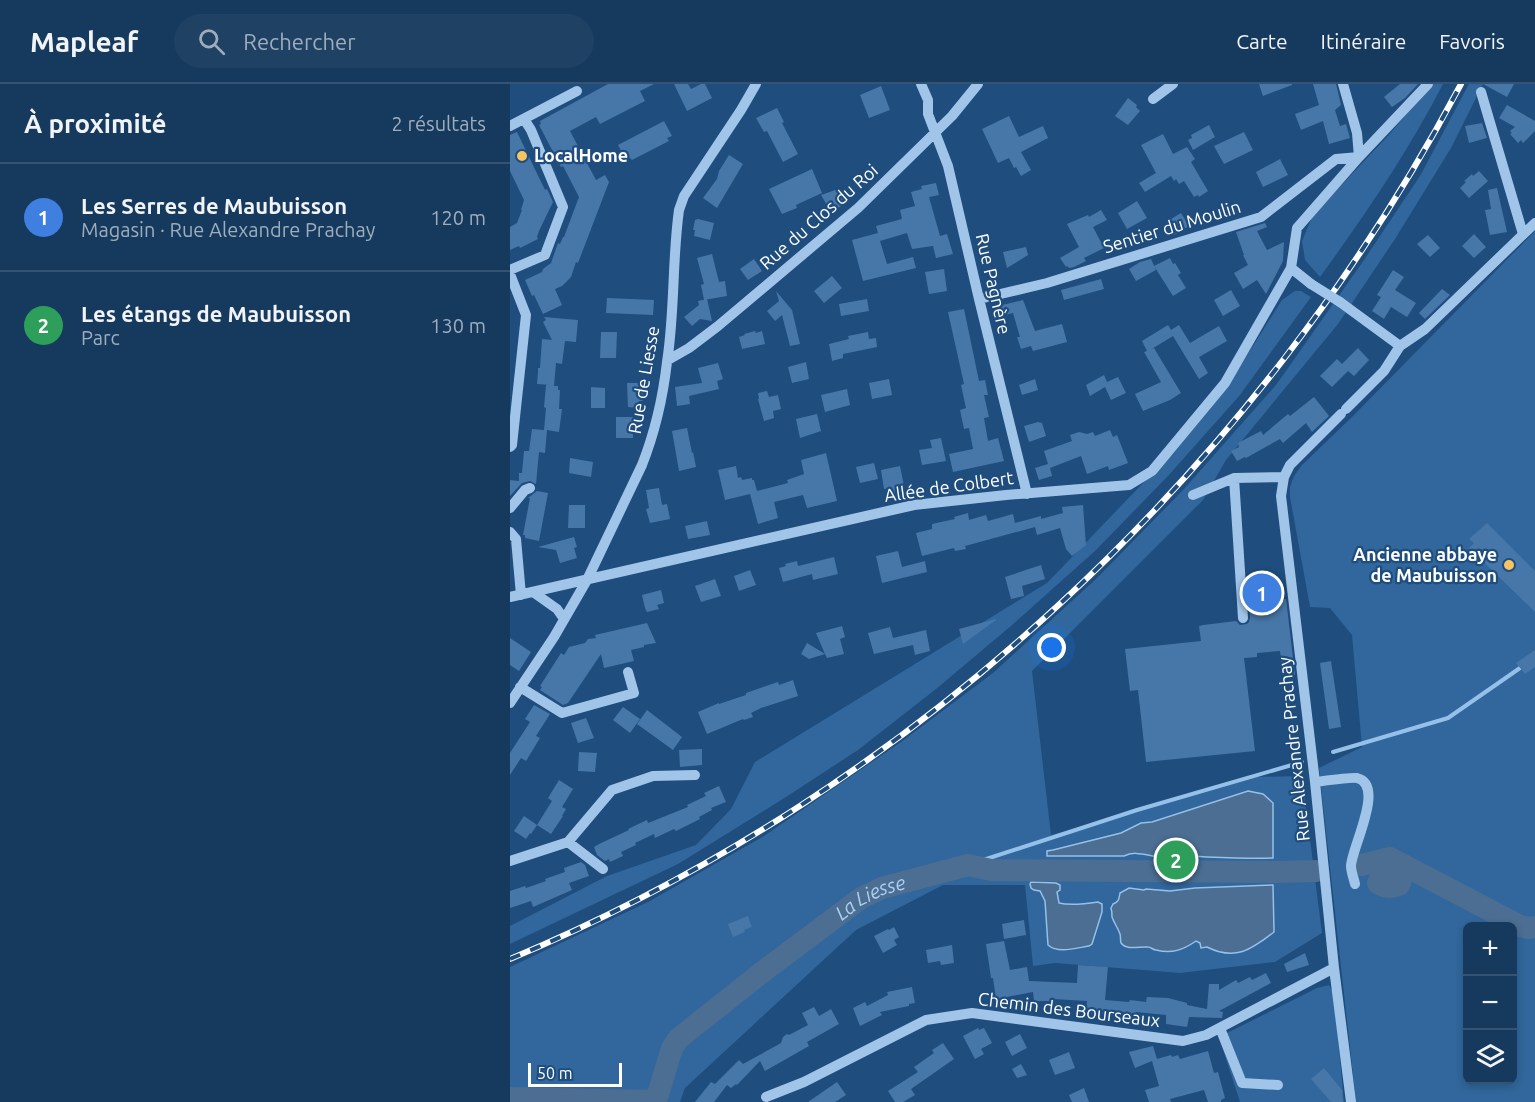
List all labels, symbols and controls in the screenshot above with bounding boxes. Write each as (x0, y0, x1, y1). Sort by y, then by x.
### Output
search box (174, 14, 594, 68)
icon: search (195, 25, 228, 58)
text: Mapleaf (30, 26, 138, 57)
text: Rechercher (243, 29, 356, 54)
text: Carte (1236, 29, 1288, 53)
text: Itinéraire (1321, 29, 1406, 53)
text: Favoris (1439, 29, 1505, 53)
text: À proximité (24, 109, 166, 138)
text: 2 résultats (392, 112, 486, 135)
place label: LocalHome (534, 145, 628, 165)
marker: LocalHome (515, 149, 529, 163)
street label: Rue du Clos du Roi (755, 160, 881, 273)
text: Les Serres de Maubuisson (81, 193, 347, 218)
street label: Sentier du Moulin (1101, 196, 1243, 256)
text: 1 (38, 206, 49, 229)
text: 120 m (430, 206, 486, 229)
text: Magasin · Rue Alexandre Prachay (81, 218, 375, 241)
street label: Rue Pagnère (973, 231, 1015, 336)
text: Les étangs de Maubuisson (81, 301, 351, 326)
text: 2 (38, 314, 49, 337)
text: 130 m (430, 314, 486, 337)
street label: Rue de Liesse (624, 324, 662, 435)
text: Parc (81, 326, 120, 349)
street label: Allée de Colbert (883, 467, 1015, 505)
place label: Ancienne abbaye de Maubuisson (1353, 544, 1497, 585)
marker: Ancienne abbaye de Maubuisson (1502, 558, 1516, 572)
pin: 1 (1242, 570, 1281, 616)
your location (1037, 633, 1066, 662)
street label: Rue Alexandre Prachay (1273, 656, 1313, 842)
pin: 2 (1156, 838, 1196, 882)
water label: La Liesse (830, 870, 908, 924)
map controls (1463, 922, 1517, 1084)
button: + (1463, 922, 1517, 976)
button: − (1463, 976, 1517, 1030)
street label: Chemin des Bourseaux (977, 988, 1161, 1030)
button: layers (1463, 1030, 1517, 1084)
scale bar (528, 1060, 622, 1088)
text: 50 m (537, 1064, 573, 1082)

